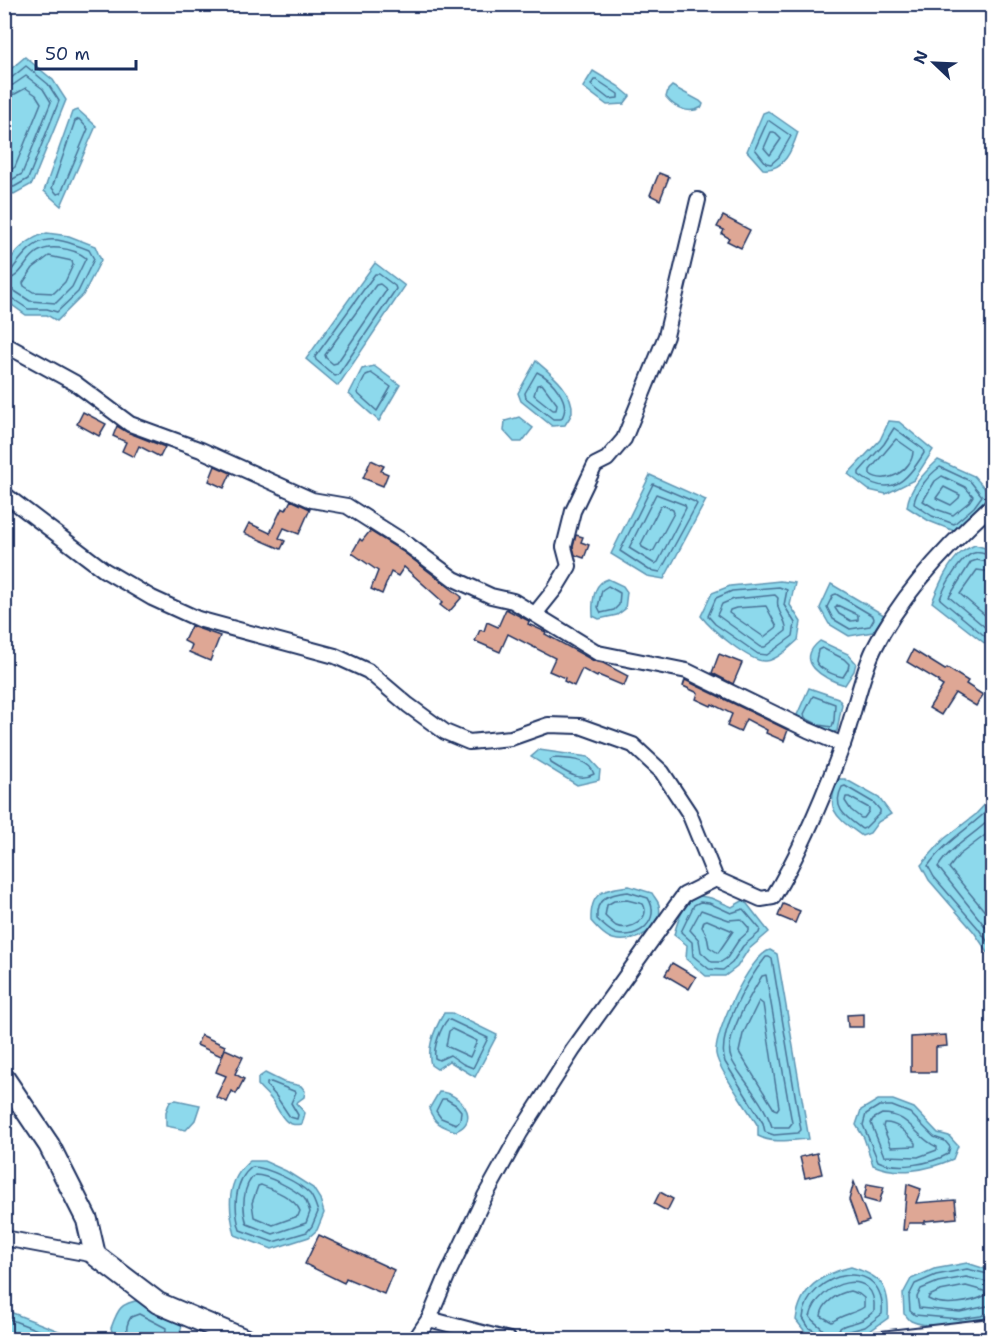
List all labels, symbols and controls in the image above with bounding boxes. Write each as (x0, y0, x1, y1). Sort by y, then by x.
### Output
scale bar (36, 33, 136, 71)
north arrow (904, 33, 964, 93)
text: 50 m (45, 42, 90, 66)
text: N (909, 47, 933, 67)

